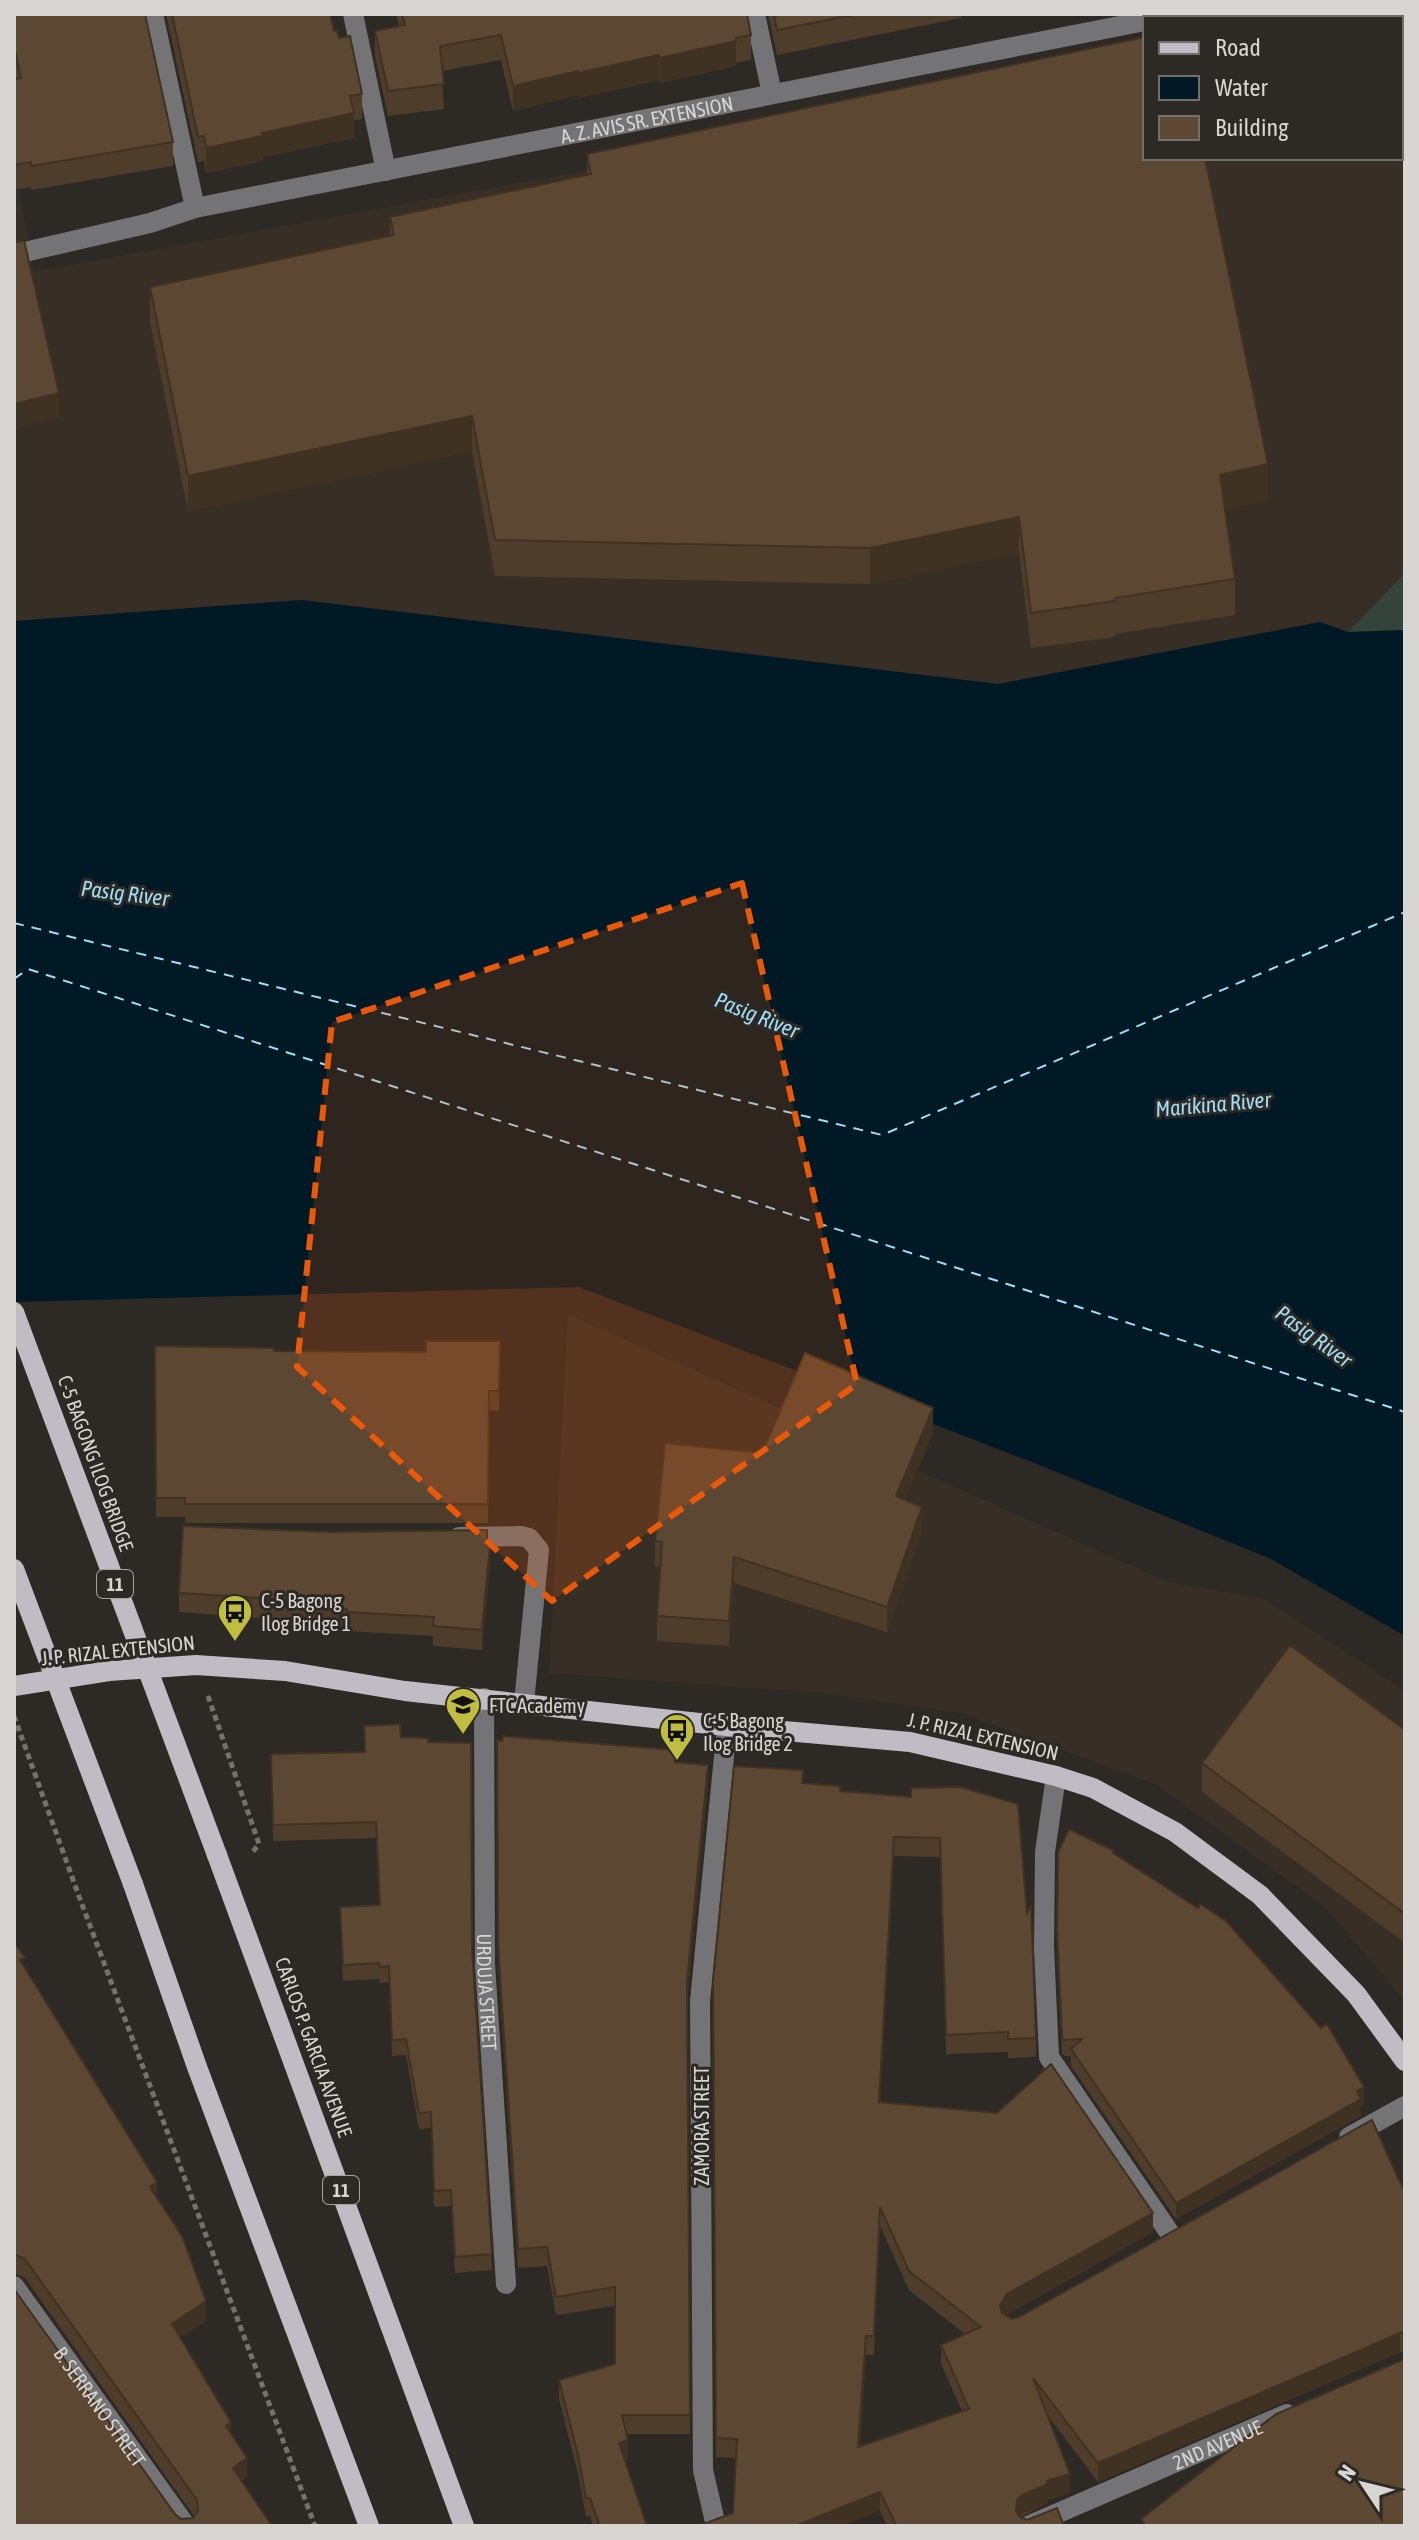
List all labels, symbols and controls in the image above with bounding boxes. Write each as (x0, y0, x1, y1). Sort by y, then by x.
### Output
legend (1143, 16, 1403, 160)
text: Road (1215, 34, 1261, 61)
text: Water (1215, 74, 1268, 101)
street label: A. Z. AVIS SR. EXTENSION (558, 91, 735, 147)
text: Building (1215, 114, 1289, 141)
water label: Pasig River (80, 875, 172, 911)
water label: Pasig River (711, 986, 804, 1044)
water label: Marikina River (1154, 1086, 1273, 1122)
water label: Pasig River (1271, 1300, 1359, 1373)
street label: C-5 BAGONG ILOG BRIDGE (54, 1372, 139, 1554)
road number: 11 (97, 1570, 133, 1598)
place label: C-5 Bagong Ilog Bridge 1 (261, 1589, 351, 1635)
bus stop icon: C-5 Bagong Ilog Bridge 1 (216, 1593, 254, 1643)
street label: J. P. RIZAL EXTENSION (40, 1631, 196, 1669)
school or university icon: FTC Academy (444, 1686, 482, 1736)
place label: FTC Academy (489, 1694, 585, 1717)
street label: J. P. RIZAL EXTENSION (905, 1707, 1061, 1765)
place label: C-5 Bagong Ilog Bridge 2 (703, 1709, 793, 1755)
bus stop icon: C-5 Bagong Ilog Bridge 2 (658, 1712, 696, 1762)
street label: URDUJA STREET (473, 1934, 502, 2051)
street label: CARLOS P. GARCIA AVENUE (271, 1954, 357, 2140)
street label: ZAMORA STREET (690, 2066, 713, 2186)
road number: 11 (323, 2176, 359, 2204)
street label: B. SERRANO STREET (50, 2342, 151, 2471)
street label: 2ND AVENUE (1169, 2415, 1266, 2474)
north arrow (1323, 2444, 1403, 2524)
text: N (1332, 2460, 1361, 2485)

